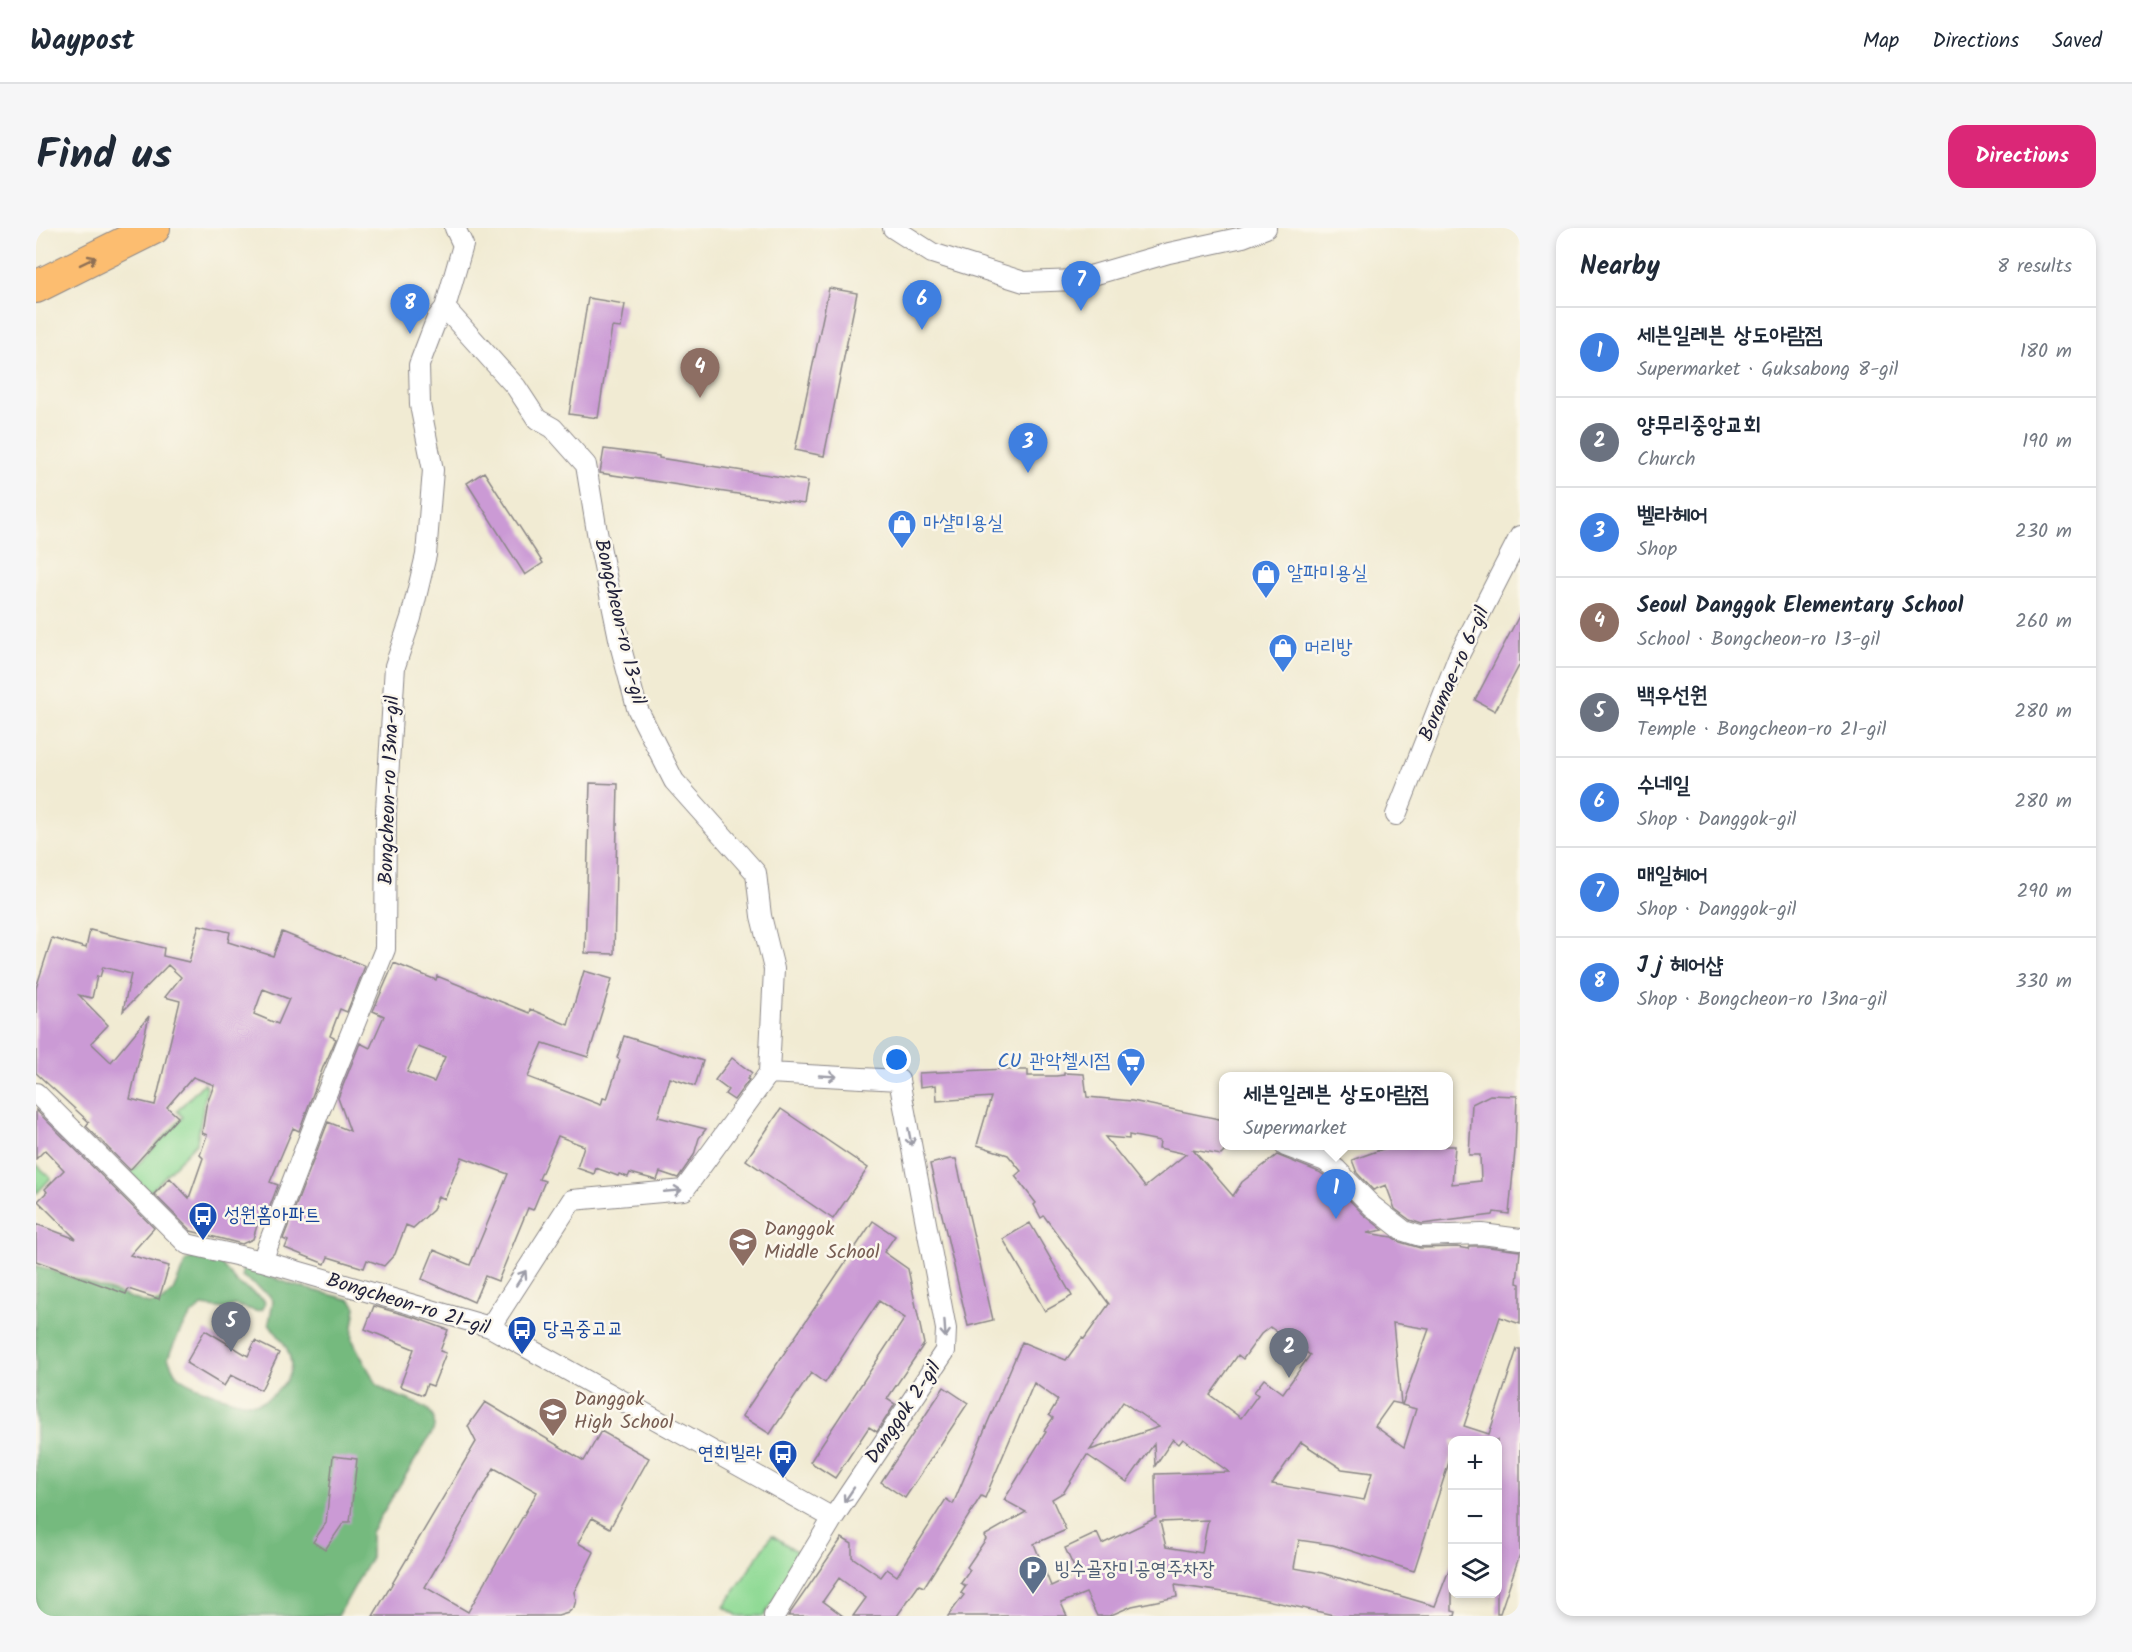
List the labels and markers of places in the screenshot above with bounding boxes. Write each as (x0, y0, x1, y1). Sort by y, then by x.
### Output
pin: 7 (1062, 262, 1100, 311)
pin: 6 (902, 280, 942, 330)
pin: 8 (390, 285, 430, 334)
pin: 4 (680, 348, 720, 398)
pin: 3 (1008, 424, 1048, 473)
shop icon: 마샬미용실 (886, 508, 918, 550)
place label: 마샬미용실 (923, 508, 1003, 540)
shop icon: 알파미용실 (1250, 558, 1282, 600)
place label: 알파미용실 (1287, 558, 1367, 590)
shop icon: 머리방 (1267, 632, 1299, 674)
place label: 머리방 (1304, 632, 1352, 664)
place label: CU 관악첼시점 (998, 1046, 1110, 1078)
supermarket icon: CU 관악첼시점 (1115, 1046, 1147, 1088)
pin: 1 (1316, 1170, 1356, 1219)
bus stop icon: 성원홈아파트 (187, 1200, 219, 1242)
place label: 성원홈아파트 (224, 1200, 321, 1232)
place label: Danggok Middle School (764, 1214, 880, 1269)
school or university icon: Danggok Middle School (727, 1226, 759, 1268)
pin: 5 (212, 1302, 250, 1352)
bus stop icon: 당곡중고교 (506, 1314, 538, 1356)
place label: 당곡중고교 (543, 1314, 623, 1346)
pin: 2 (1270, 1328, 1308, 1378)
place label: Danggok High School (574, 1384, 674, 1439)
school or university icon: Danggok High School (537, 1396, 569, 1438)
place label: 연희빌라 (698, 1438, 762, 1470)
bus stop icon: 연희빌라 (767, 1438, 799, 1480)
parking icon: 빙수골장미공영주차장 (1017, 1554, 1049, 1596)
place label: 빙수골장미공영주차장 (1054, 1554, 1215, 1586)

